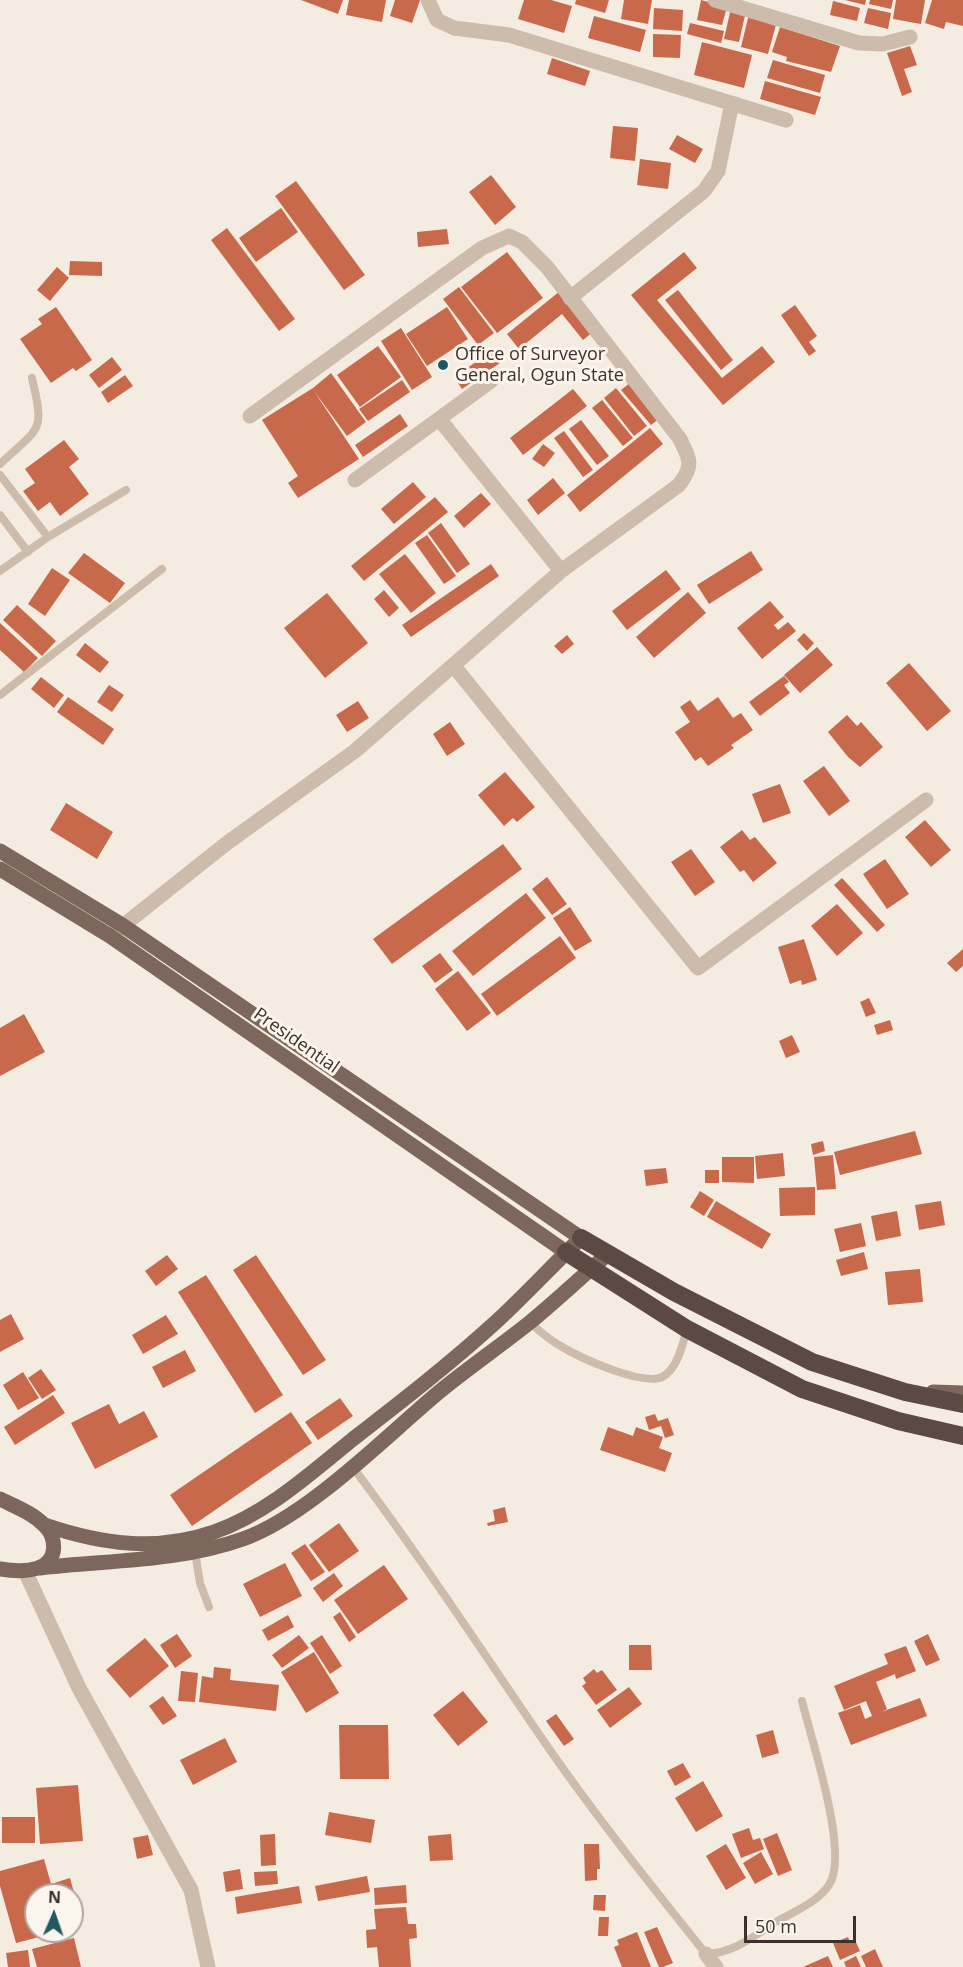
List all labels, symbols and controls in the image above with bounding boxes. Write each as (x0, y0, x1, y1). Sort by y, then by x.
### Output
place label: Office of Surveyor General, Ogun State (455, 344, 624, 386)
marker: Office of Surveyor General, Ogun State (436, 358, 450, 372)
street label: Presidential (249, 1004, 343, 1078)
north arrow (24, 1883, 84, 1943)
text: N (48, 1886, 61, 1908)
scale bar (747, 1904, 860, 1942)
text: 50 m (755, 1914, 797, 1938)

